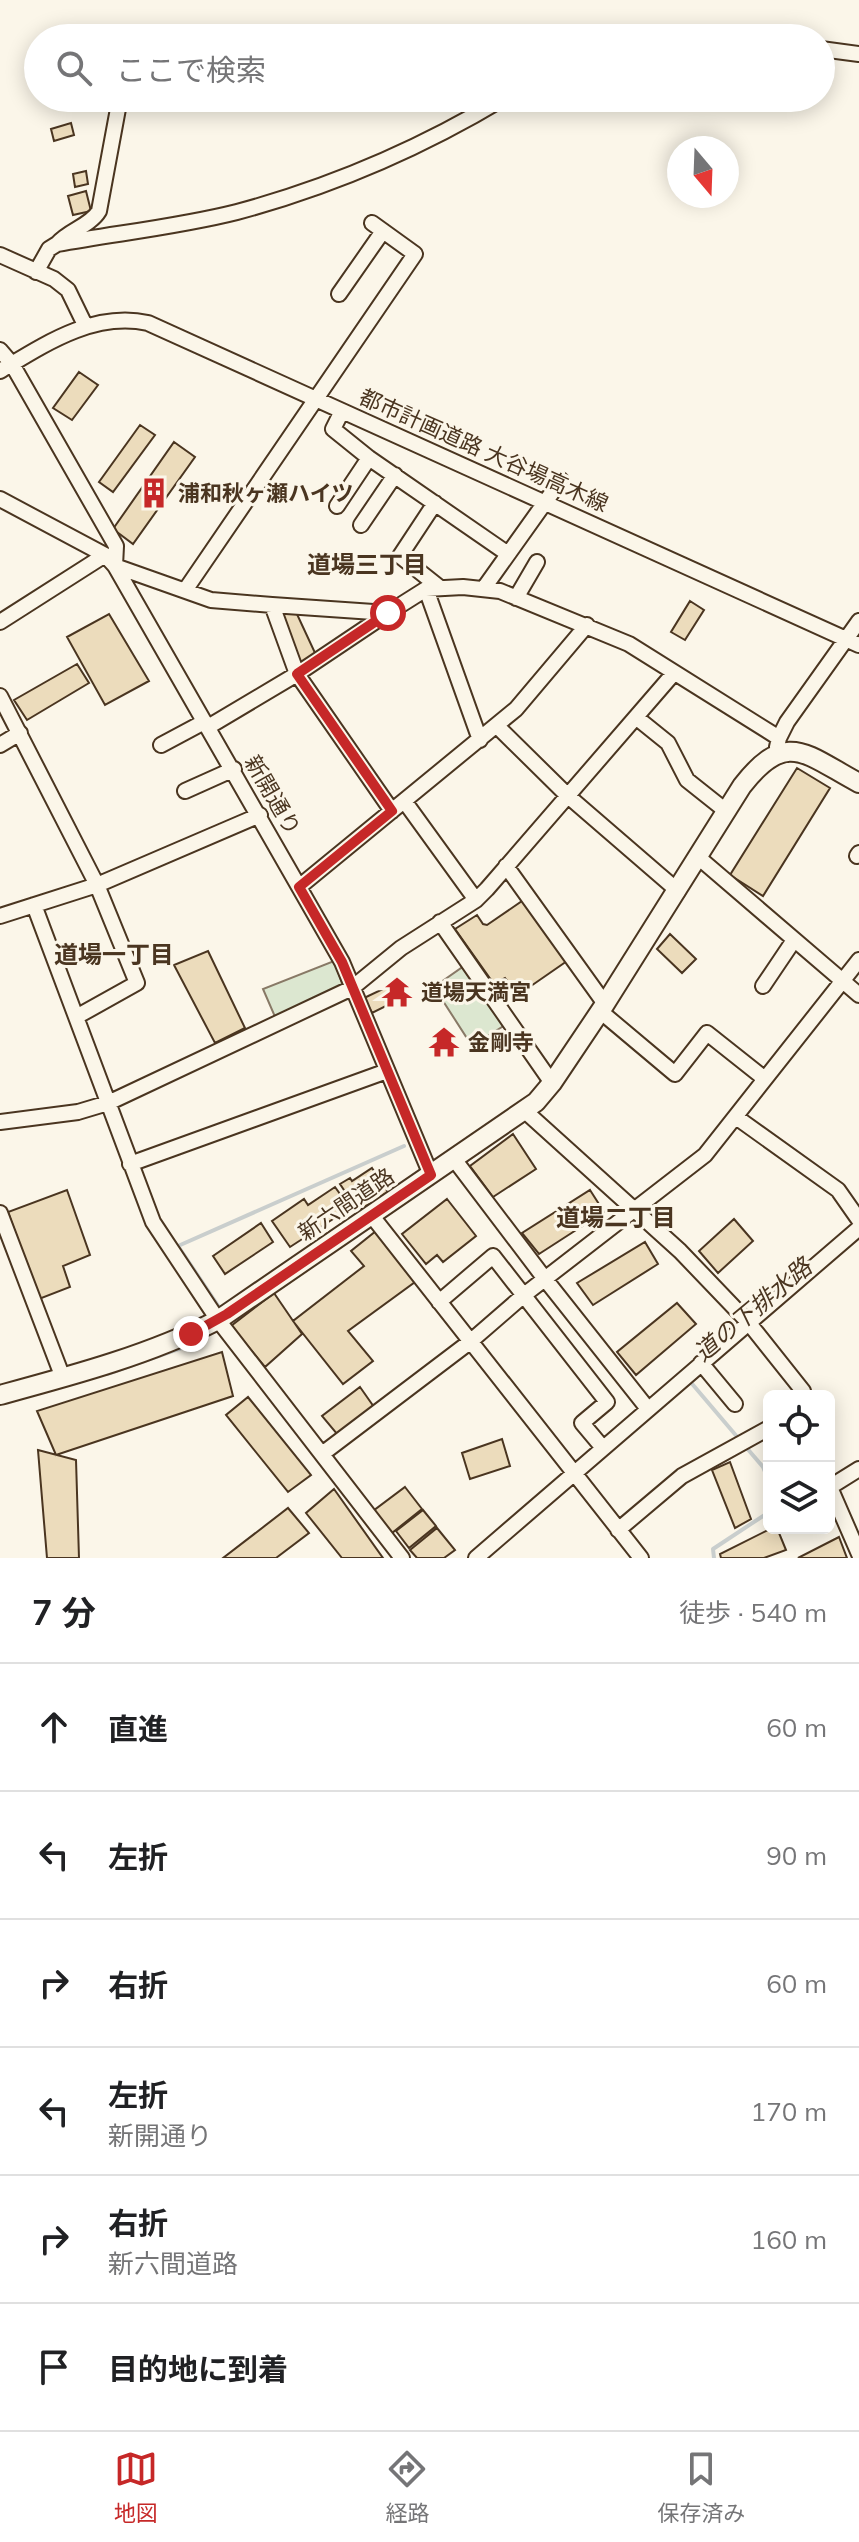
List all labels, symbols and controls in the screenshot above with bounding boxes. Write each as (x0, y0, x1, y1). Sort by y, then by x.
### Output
search box (24, 24, 835, 112)
icon: search (52, 46, 96, 90)
text: ここで検索 (116, 51, 266, 89)
north arrow (667, 136, 739, 208)
street label: 都市計画道路 大谷場高木線 (355, 382, 613, 518)
building icon: 浦和秋ヶ瀬ハイツ (137, 476, 171, 510)
place label: 浦和秋ヶ瀬ハイツ (178, 479, 354, 507)
district label: 道場三丁目 (307, 549, 427, 579)
route start (370, 595, 406, 631)
street label: 新開通り (239, 750, 307, 840)
district label: 道場一丁目 (54, 939, 174, 969)
temple icon: 道場天満宮 (380, 975, 414, 1009)
place label: 道場天満宮 (421, 978, 531, 1006)
temple icon: 金剛寺 (427, 1025, 461, 1059)
place label: 金剛寺 (468, 1028, 534, 1056)
street label: 新六間道路 (293, 1162, 399, 1246)
district label: 道場二丁目 (556, 1202, 676, 1232)
water label: 道の下排水路 (688, 1250, 819, 1367)
route end (173, 1316, 209, 1352)
map controls (763, 1390, 835, 1534)
button: locate (763, 1390, 835, 1462)
button: layers (763, 1462, 835, 1534)
text: 7 分 (32, 1591, 96, 1634)
text: 徒歩 · 540 m (679, 1596, 827, 1629)
icon: ahead (32, 1705, 76, 1749)
text: 直進 (108, 1710, 168, 1748)
text: 60 m (766, 1711, 827, 1744)
icon: left (32, 1833, 76, 1877)
text: 左折 (108, 1838, 168, 1876)
text: 90 m (766, 1839, 827, 1872)
icon: right (32, 1961, 76, 2005)
text: 右折 (108, 1966, 168, 2004)
text: 60 m (766, 1967, 827, 2000)
text: 左折 (108, 2076, 168, 2114)
icon: left (32, 2089, 76, 2133)
text: 170 m (751, 2095, 827, 2128)
text: 新開通り (108, 2119, 212, 2152)
text: 右折 (108, 2204, 168, 2242)
icon: right (32, 2217, 76, 2261)
text: 160 m (751, 2223, 827, 2256)
text: 新六間道路 (108, 2247, 238, 2280)
icon: arrive (32, 2345, 76, 2389)
text: 目的地に到着 (108, 2350, 288, 2388)
tab: 地図 (114, 2447, 158, 2527)
tab: 経路 (385, 2447, 429, 2527)
tab: 保存済み (657, 2447, 745, 2527)

